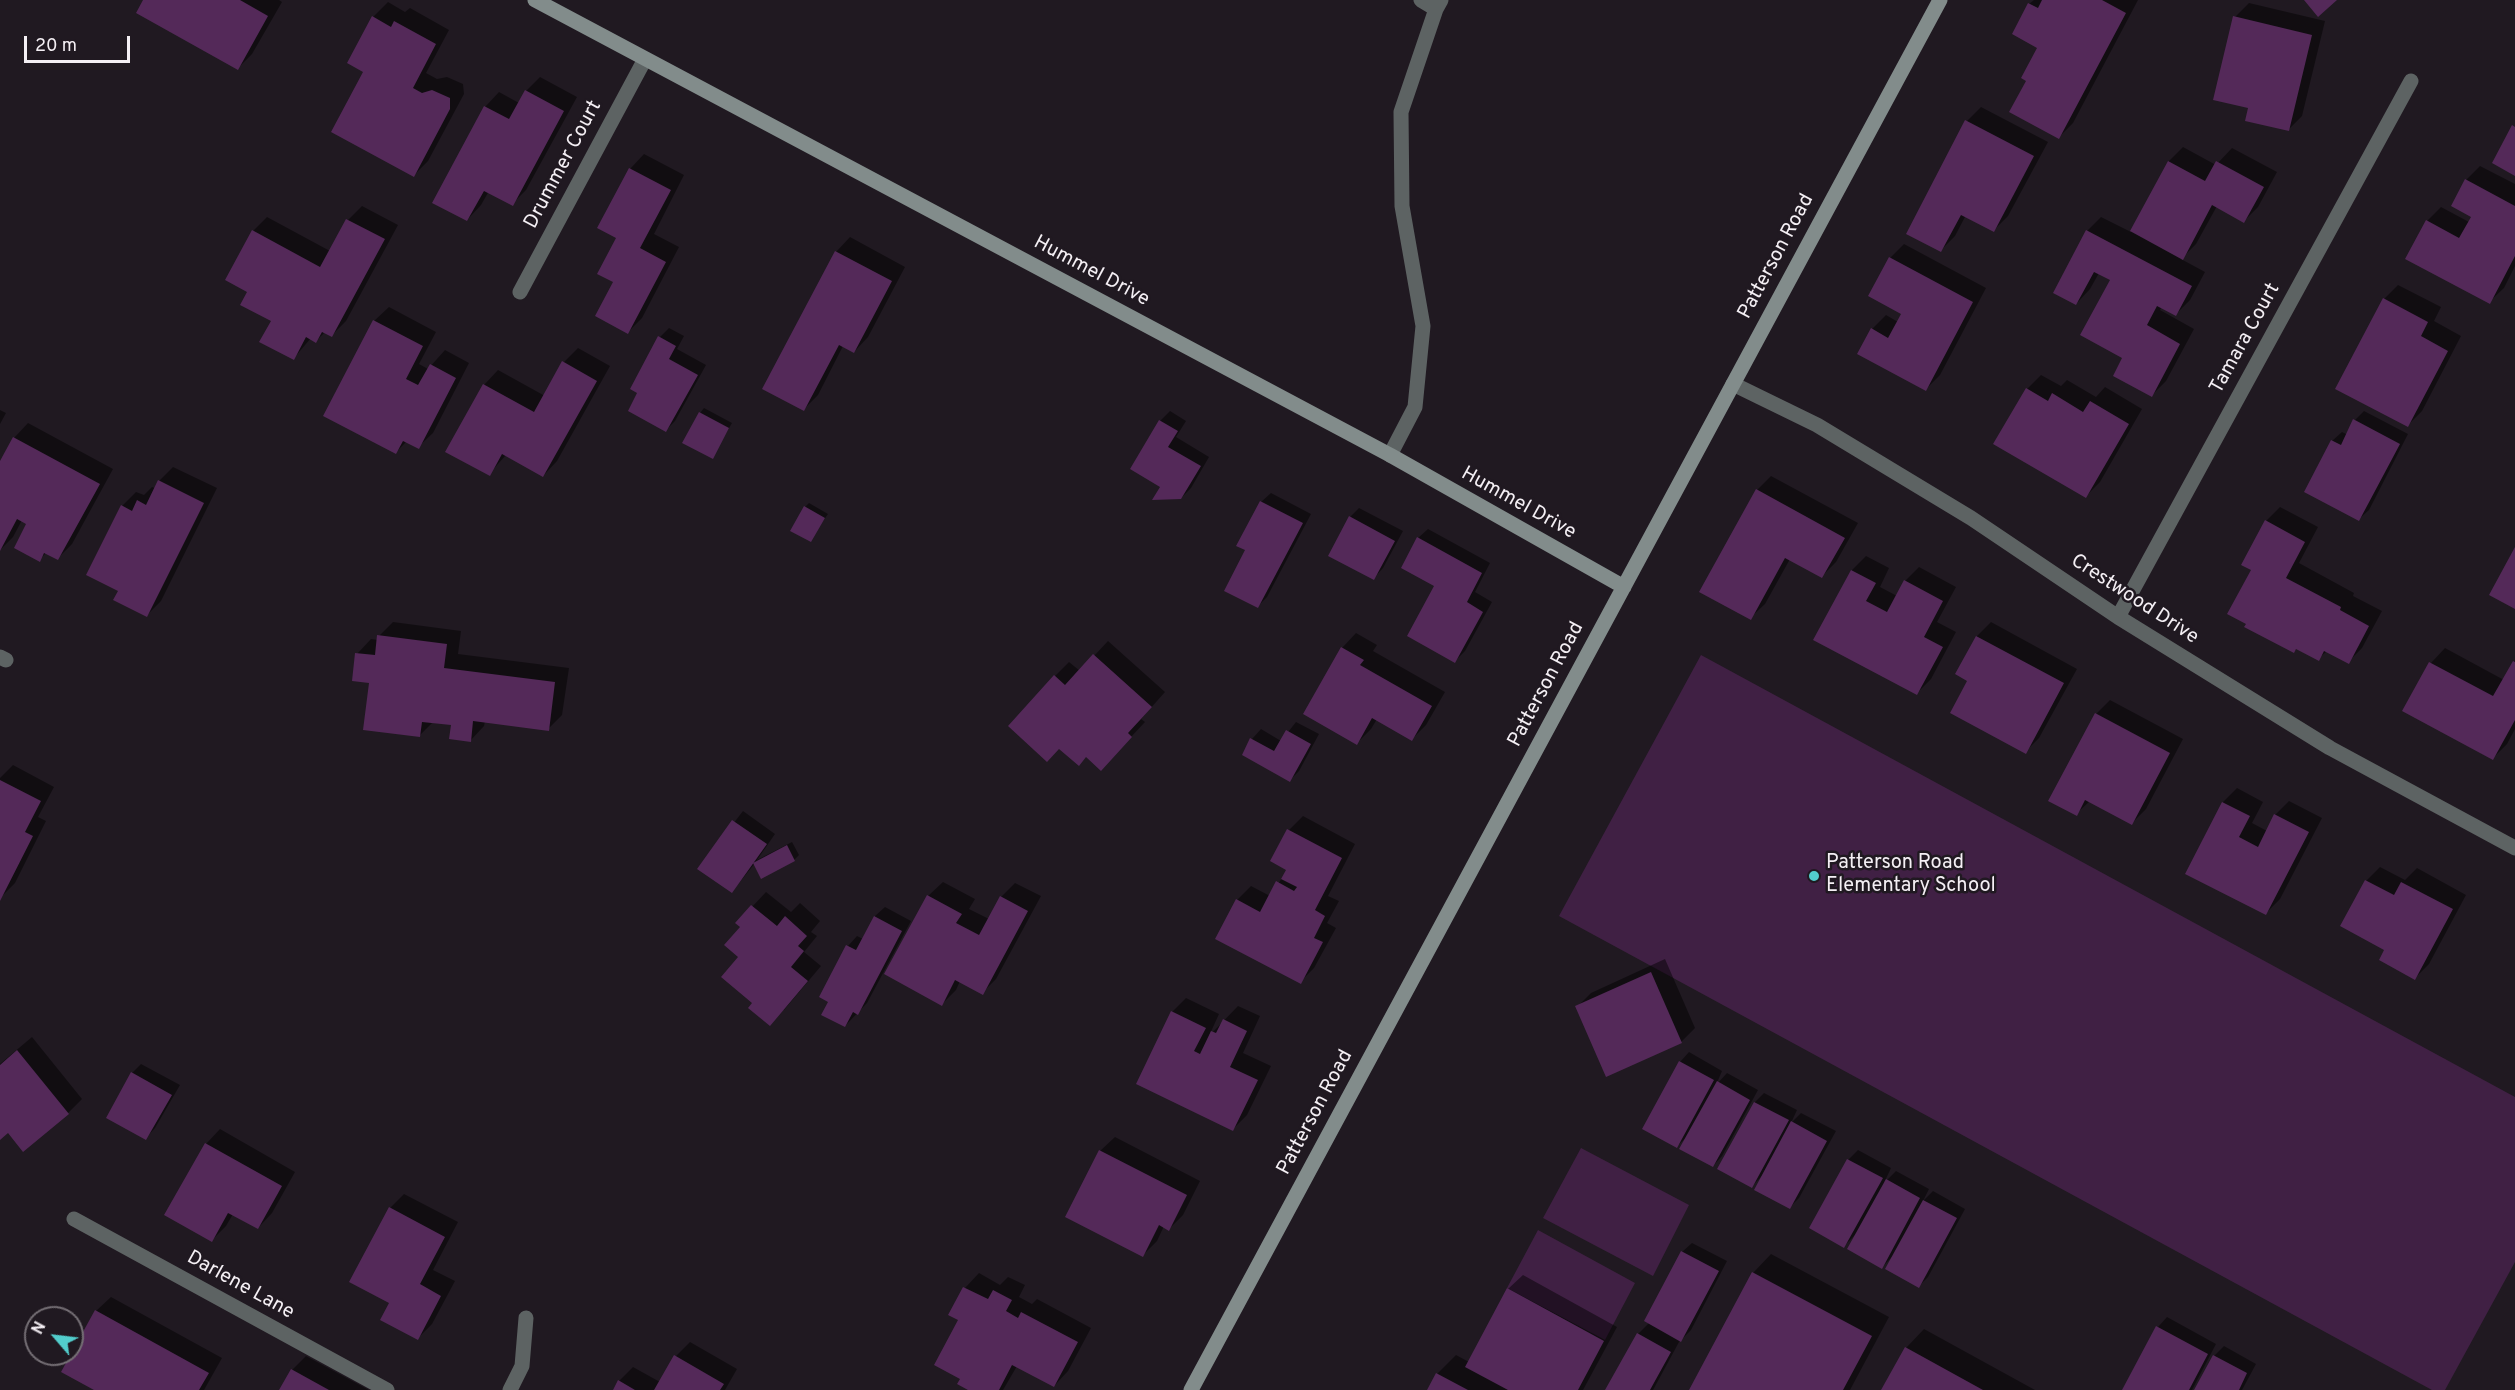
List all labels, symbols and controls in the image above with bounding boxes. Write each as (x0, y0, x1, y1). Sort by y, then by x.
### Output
scale bar (27, 24, 134, 62)
text: 20 m (35, 35, 77, 58)
street label: Drummer Court (520, 97, 608, 233)
street label: Patterson Road (1734, 190, 1820, 324)
street label: Hummel Drive (1029, 231, 1153, 313)
street label: Tamara Court (2206, 279, 2286, 399)
street label: Hummel Drive (1456, 462, 1580, 546)
street label: Crestwood Drive (2066, 550, 2202, 650)
street label: Patterson Road (1504, 618, 1590, 752)
place label: Patterson Road Elementary School (1826, 852, 1996, 899)
marker: Patterson Road Elementary School (1807, 869, 1821, 883)
street label: Patterson Road (1273, 1046, 1359, 1180)
street label: Darlene Lane (182, 1247, 298, 1325)
north arrow (24, 1306, 84, 1366)
text: N (28, 1319, 51, 1338)

